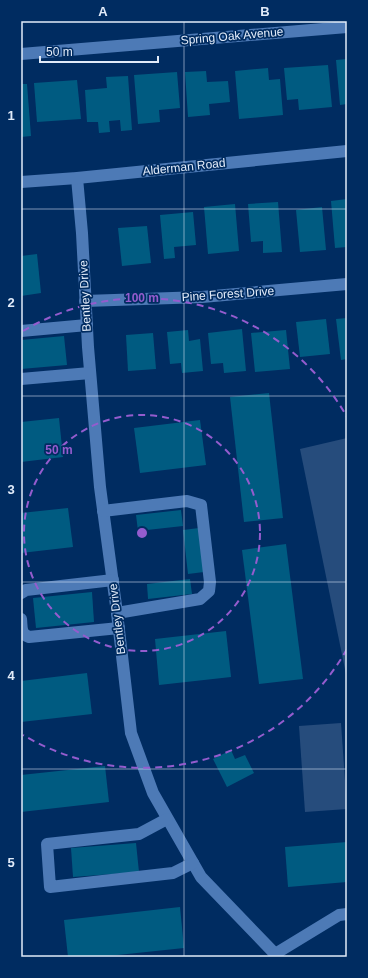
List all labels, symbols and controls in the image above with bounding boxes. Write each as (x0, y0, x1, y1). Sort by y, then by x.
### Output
text: A (98, 4, 108, 19)
text: B (260, 4, 270, 19)
street label: Spring Oak Avenue (180, 25, 284, 47)
scale bar (40, 38, 158, 64)
text: 50 m (46, 45, 73, 59)
text: 1 (7, 108, 15, 123)
street label: Alderman Road (142, 156, 226, 178)
street label: Bentley Drive (76, 260, 94, 332)
street label: Pine Forest Drive (181, 284, 275, 304)
text: 100 m (125, 291, 159, 305)
text: 2 (7, 295, 15, 310)
text: 50 m (45, 443, 73, 457)
text: 3 (7, 482, 15, 497)
centre of rings (135, 526, 149, 540)
street label: Bentley Drive (106, 582, 128, 655)
text: 4 (7, 668, 15, 683)
text: 5 (7, 855, 15, 870)

